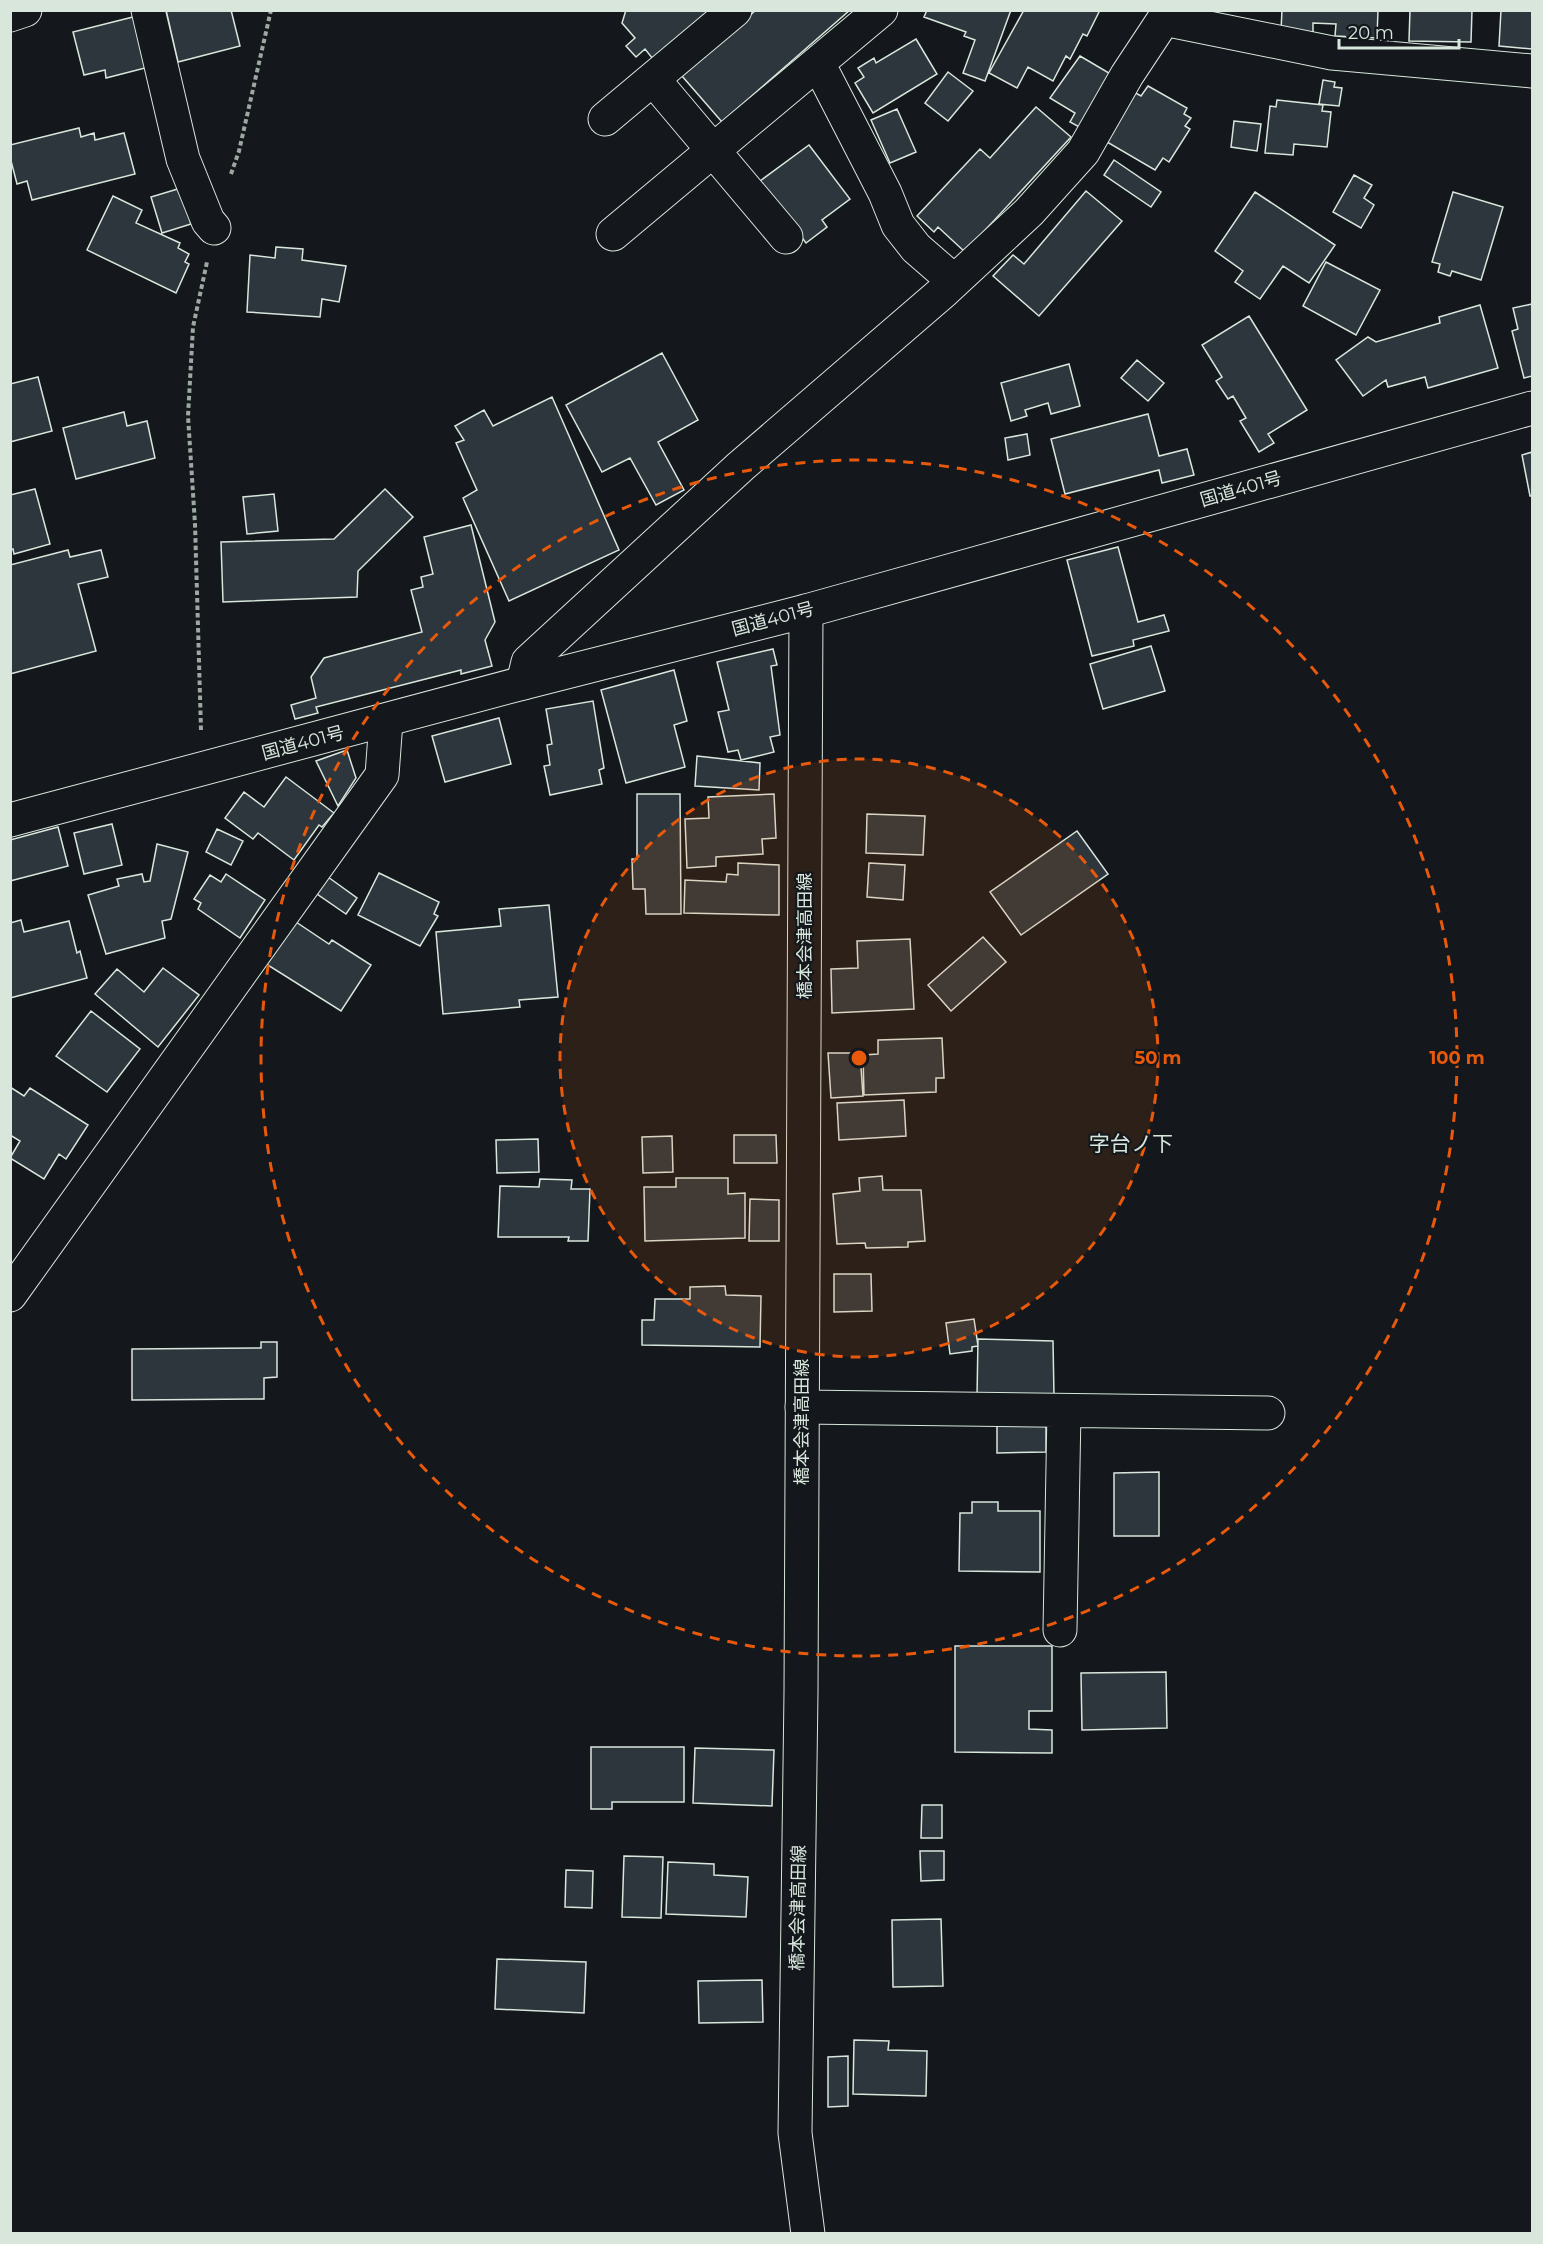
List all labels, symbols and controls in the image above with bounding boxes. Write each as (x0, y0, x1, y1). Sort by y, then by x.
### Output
scale bar (1339, 12, 1459, 50)
text: 20 m (1348, 22, 1394, 44)
street label: 国道401号 (1197, 467, 1285, 511)
street label: 国道401号 (729, 597, 817, 641)
street label: 国道401号 (259, 721, 347, 765)
street label: 橋本会津高田線 (794, 873, 816, 999)
text: 50 m (1135, 1047, 1181, 1069)
text: 100 m (1429, 1047, 1485, 1069)
centre of rings (849, 1048, 869, 1068)
district label: 字台ノ下 (1089, 1131, 1173, 1156)
street label: 橋本会津高田線 (791, 1359, 813, 1485)
street label: 橋本会津高田線 (786, 1845, 810, 1971)

